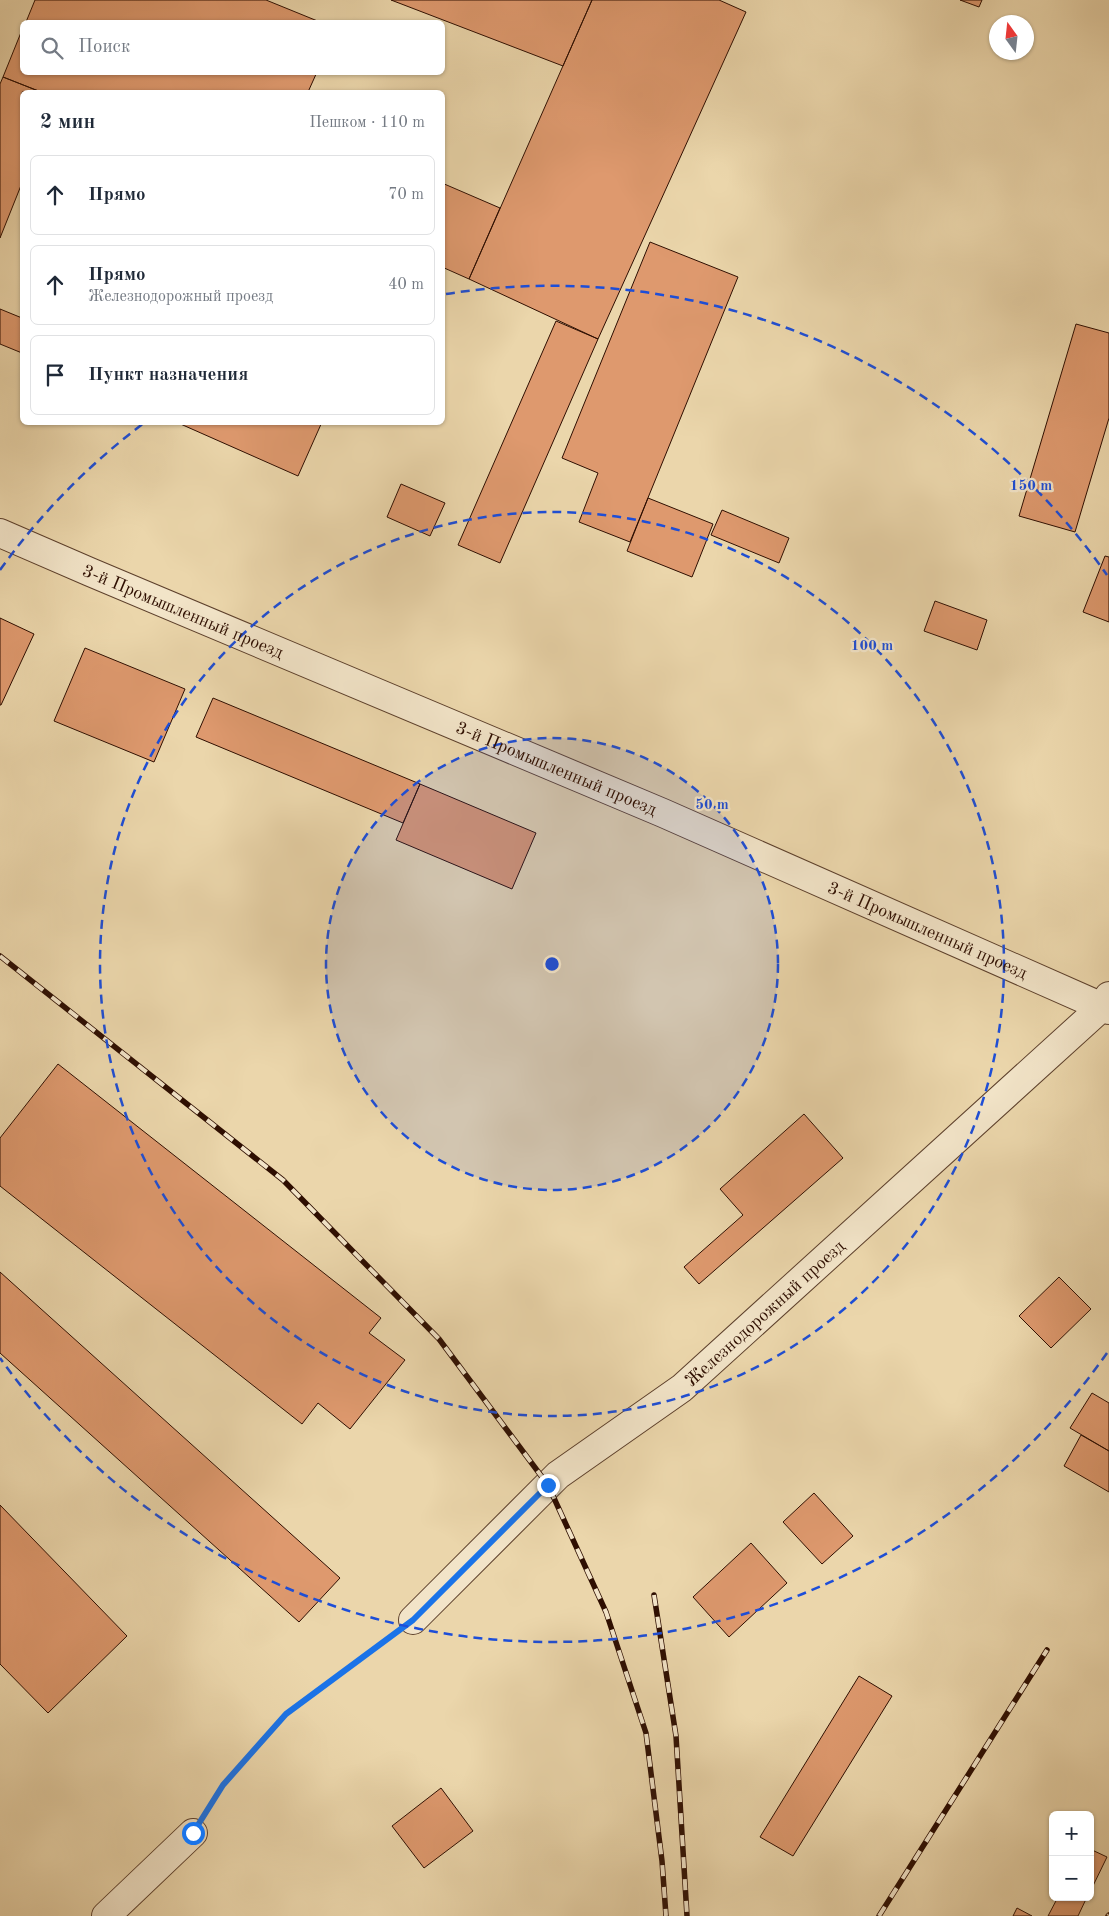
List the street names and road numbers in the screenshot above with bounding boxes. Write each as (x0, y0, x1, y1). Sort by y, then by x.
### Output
street label: 3-й Промышленный проезд (79, 562, 286, 662)
street label: 3-й Промышленный проезд (453, 719, 659, 819)
street label: 3-й Промышленный проезд (825, 879, 1030, 983)
street label: Железнодорожный проезд (682, 1237, 849, 1391)

